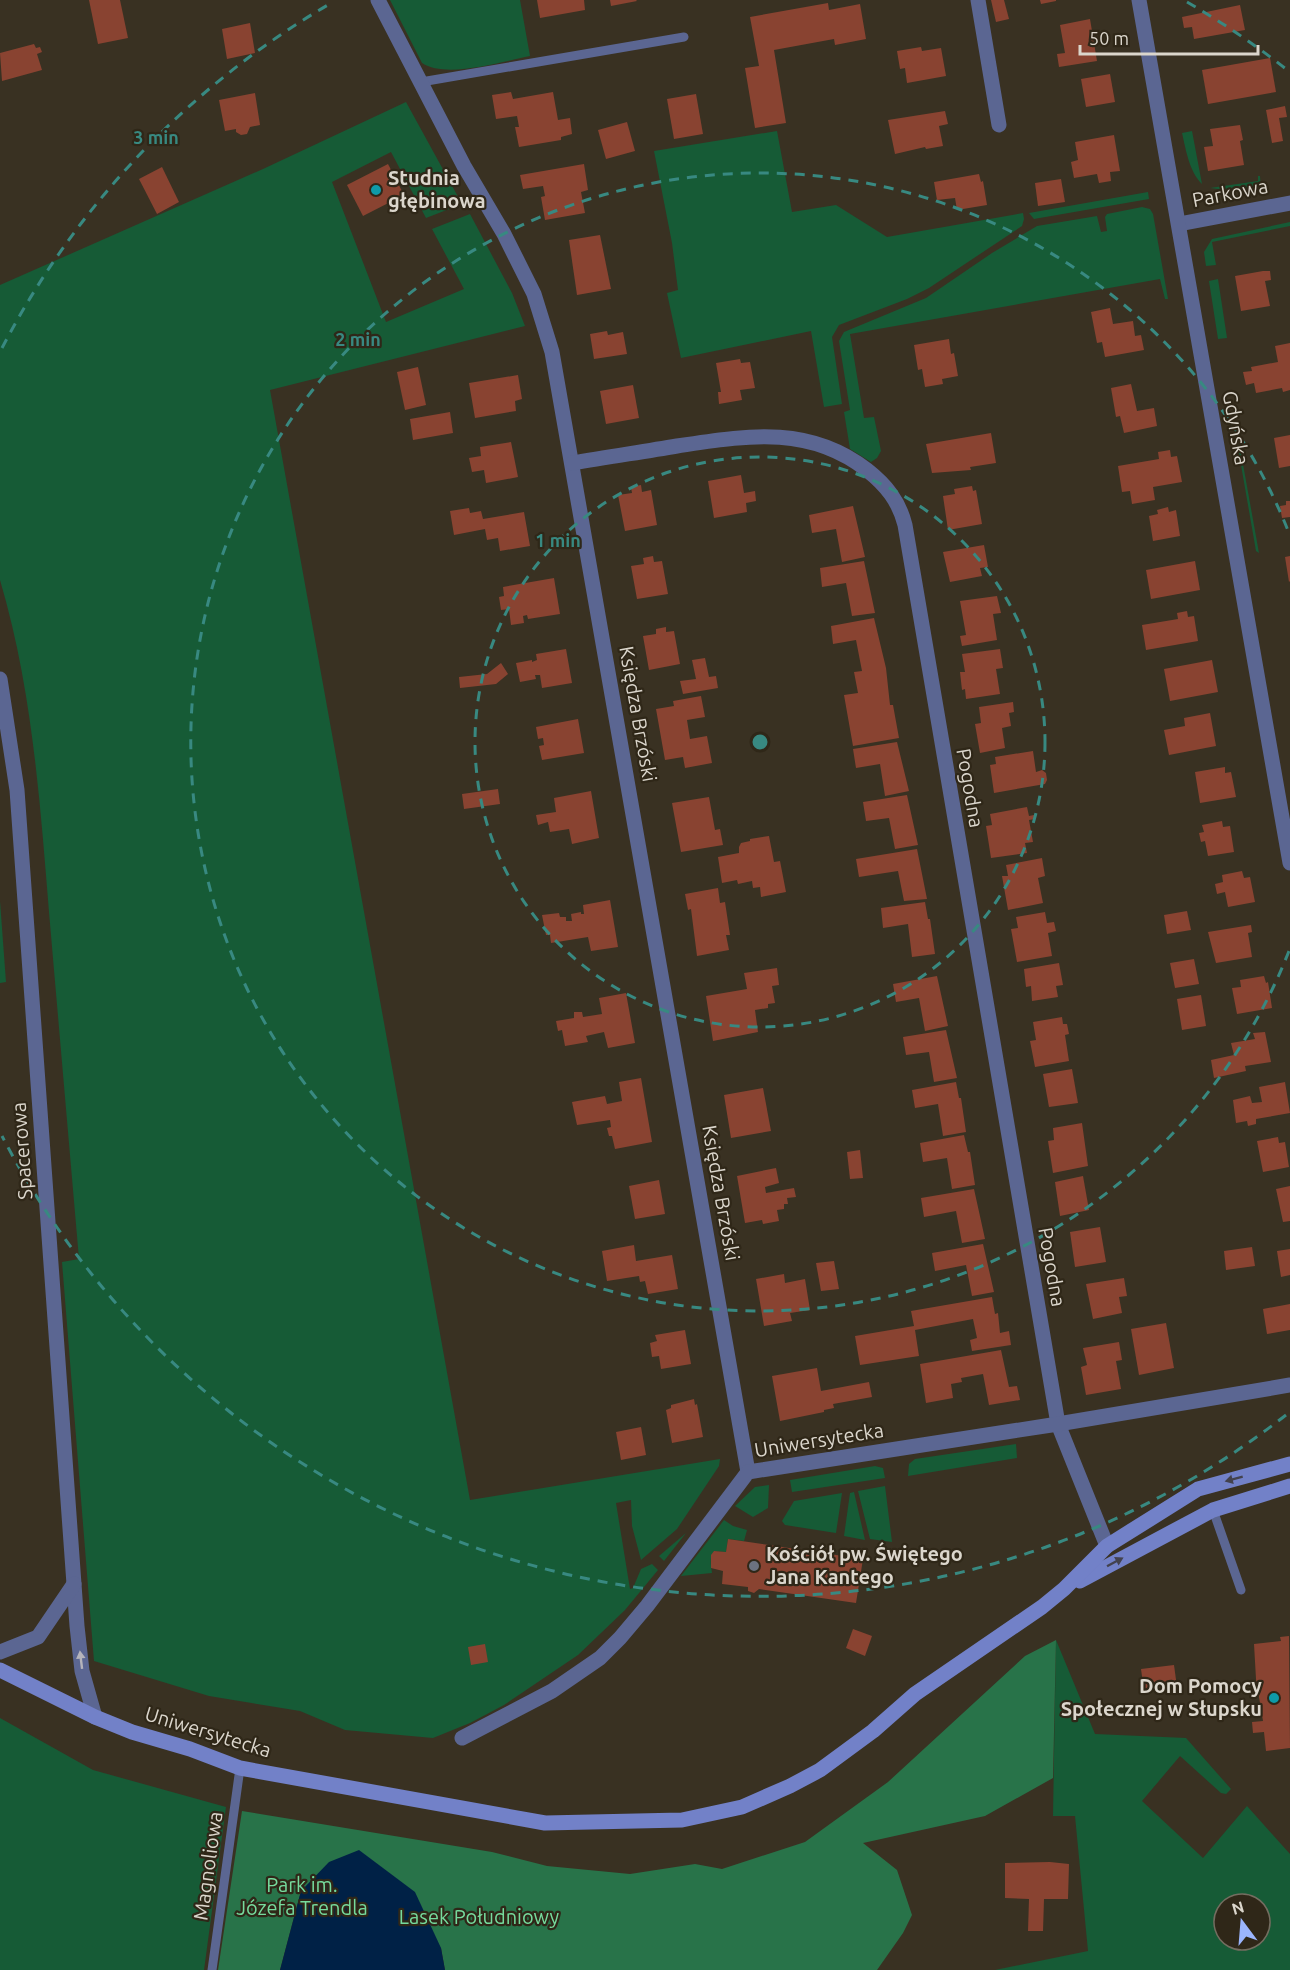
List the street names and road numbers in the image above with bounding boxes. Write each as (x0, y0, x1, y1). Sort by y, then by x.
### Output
street label: Parkowa (1190, 174, 1270, 211)
street label: Gdyńska (1219, 389, 1254, 467)
street label: Księdza Brzóski (615, 644, 662, 784)
street label: Pogodna (952, 747, 989, 829)
street label: Spacerowa (7, 1101, 36, 1201)
street label: Księdza Brzóski (698, 1123, 745, 1263)
street label: Pogodna (1034, 1226, 1071, 1308)
street label: Uniwersytecka (752, 1418, 885, 1461)
street label: Uniwersytecka (142, 1701, 274, 1762)
street label: Magnoliowa (188, 1810, 227, 1922)

